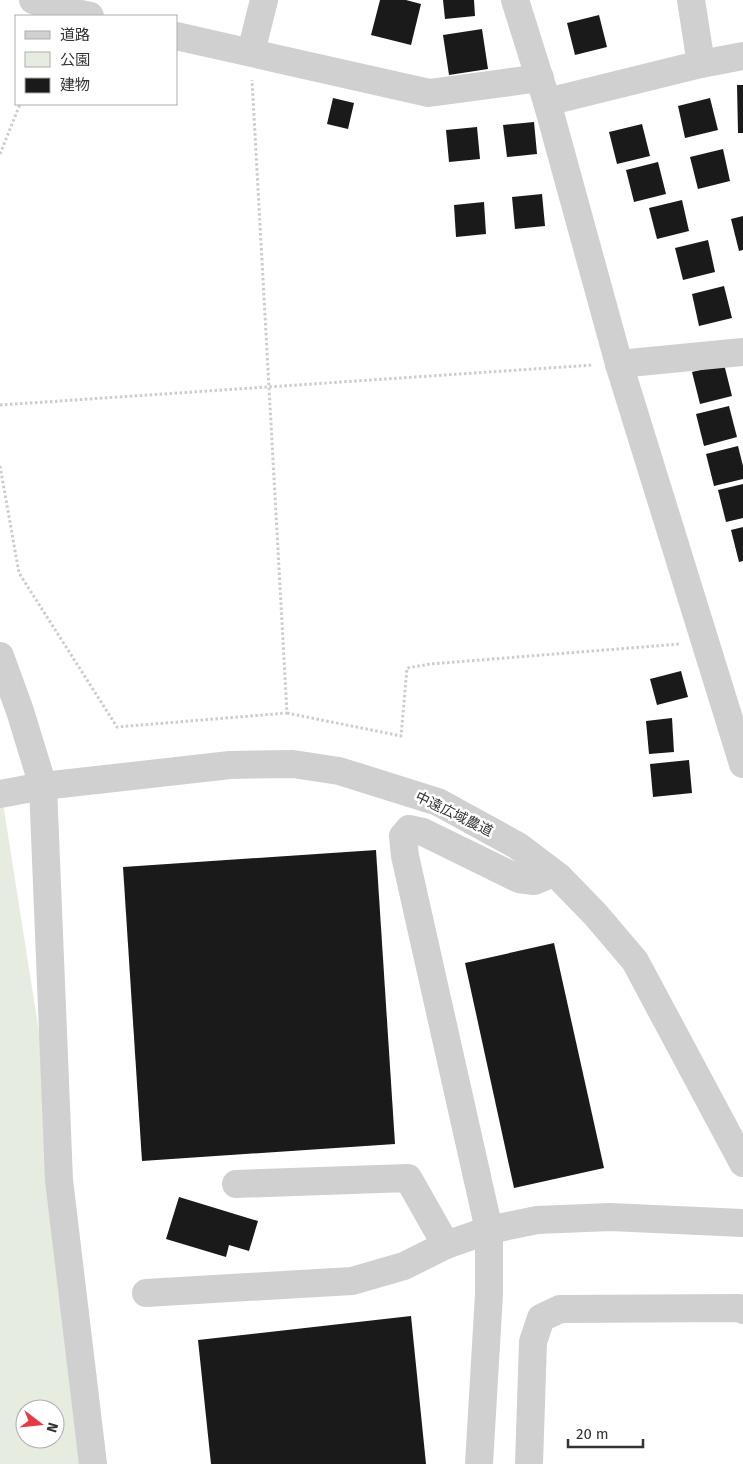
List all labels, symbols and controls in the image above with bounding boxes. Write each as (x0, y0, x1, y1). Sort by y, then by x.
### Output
legend (15, 15, 178, 105)
text: 道路 (60, 26, 90, 44)
text: 公園 (60, 51, 90, 69)
text: 建物 (60, 76, 90, 94)
street label: 中遠広域農道 (413, 788, 495, 840)
north arrow (15, 1399, 65, 1449)
scale bar (568, 1416, 643, 1448)
text: N (43, 1421, 61, 1434)
text: 20 m (576, 1425, 609, 1443)

